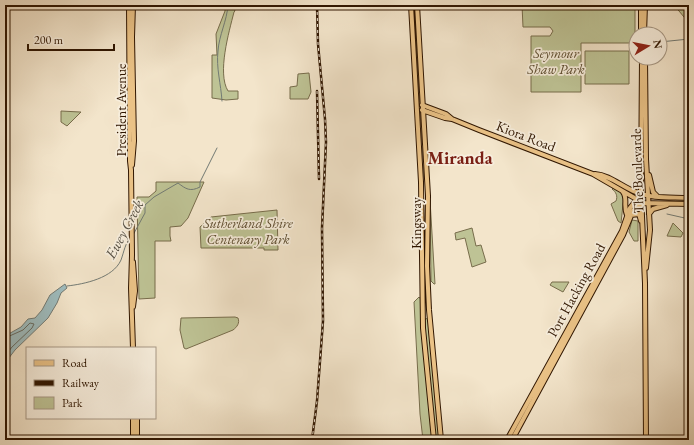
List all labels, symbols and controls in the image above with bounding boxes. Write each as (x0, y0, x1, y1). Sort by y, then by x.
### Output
scale bar (28, 26, 114, 52)
north arrow (628, 26, 668, 66)
text: 200 m (34, 32, 64, 48)
text: N (650, 39, 666, 50)
park label: Seymour Shaw Park (526, 44, 585, 78)
street label: President Avenue (112, 63, 130, 157)
street label: Kiora Road (494, 116, 559, 156)
street label: The Boulevarde (627, 128, 647, 214)
district label: Miranda (427, 146, 493, 169)
water label: Ewey Creek (100, 196, 147, 263)
street label: Kingsway (407, 196, 425, 249)
park label: Sutherland Shire Centenary Park (202, 214, 293, 248)
street label: Port Hacking Road (543, 239, 610, 340)
legend (26, 347, 156, 419)
text: Road (62, 355, 88, 371)
text: Railway (62, 375, 100, 391)
text: Park (62, 395, 83, 411)

